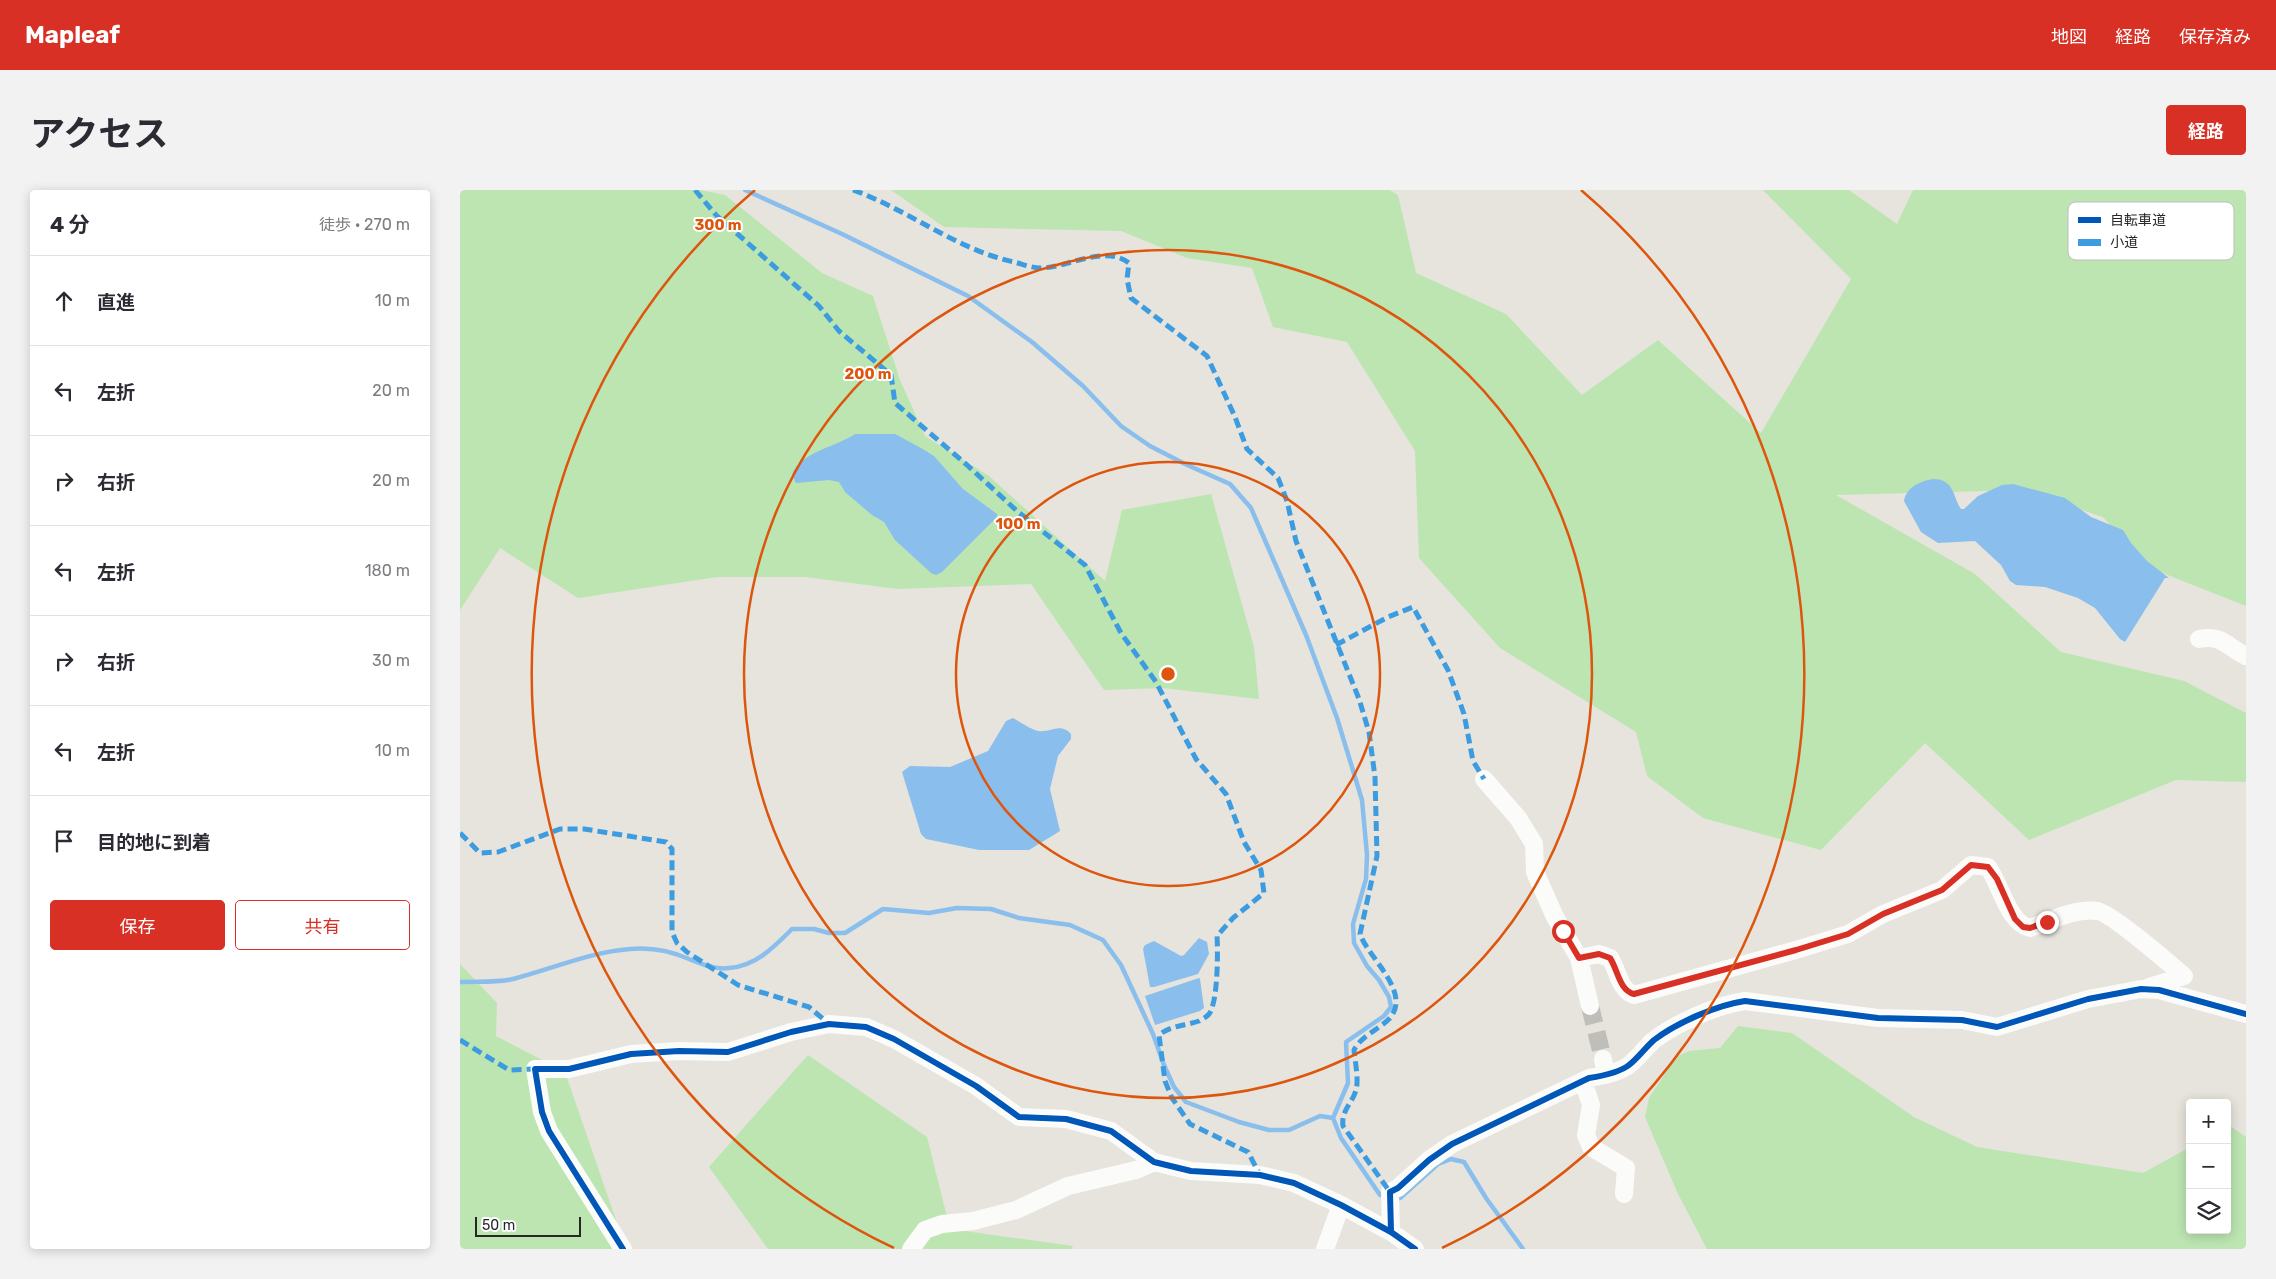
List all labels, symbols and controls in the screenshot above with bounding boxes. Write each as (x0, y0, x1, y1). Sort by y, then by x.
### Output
text: Mapleaf (25, 21, 120, 49)
text: 地図 (2051, 26, 2087, 48)
text: 経路 (2115, 26, 2151, 48)
text: 保存済み (2179, 26, 2251, 48)
button: 経路 (2166, 105, 2246, 155)
text: アクセス (30, 113, 168, 155)
legend (2068, 202, 2234, 260)
text: 4 分 (50, 212, 90, 237)
text: 自転車道 (2110, 212, 2166, 229)
text: 徒歩 · 270 m (319, 215, 410, 234)
text: 300 m (694, 216, 742, 234)
text: 小道 (2110, 234, 2138, 251)
icon: ahead (50, 287, 78, 315)
text: 直進 (97, 291, 135, 314)
text: 10 m (375, 291, 410, 310)
text: 200 m (844, 365, 892, 383)
icon: left (50, 377, 78, 405)
text: 左折 (97, 381, 135, 404)
text: 20 m (372, 381, 410, 400)
icon: right (50, 467, 78, 495)
text: 右折 (97, 471, 135, 494)
text: 20 m (372, 471, 410, 490)
text: 100 m (996, 515, 1040, 533)
icon: left (50, 557, 78, 585)
text: 左折 (97, 561, 135, 584)
text: 180 m (365, 561, 410, 580)
icon: right (50, 647, 78, 675)
text: 右折 (97, 651, 135, 674)
text: 30 m (372, 651, 410, 670)
centre of rings (1159, 665, 1177, 683)
icon: left (50, 737, 78, 765)
text: 左折 (97, 741, 135, 764)
text: 10 m (375, 741, 410, 760)
icon: arrive (50, 827, 78, 855)
text: 目的地に到着 (97, 831, 211, 854)
button: 保存 (50, 900, 225, 950)
button: 共有 (235, 900, 410, 950)
route end (2036, 911, 2059, 934)
route start (1552, 920, 1575, 943)
map controls (2186, 1099, 2231, 1234)
button: + (2186, 1099, 2231, 1144)
button: − (2186, 1144, 2231, 1189)
button: layers (2186, 1189, 2231, 1234)
scale bar (475, 1214, 581, 1237)
text: 50 m (482, 1217, 515, 1234)

